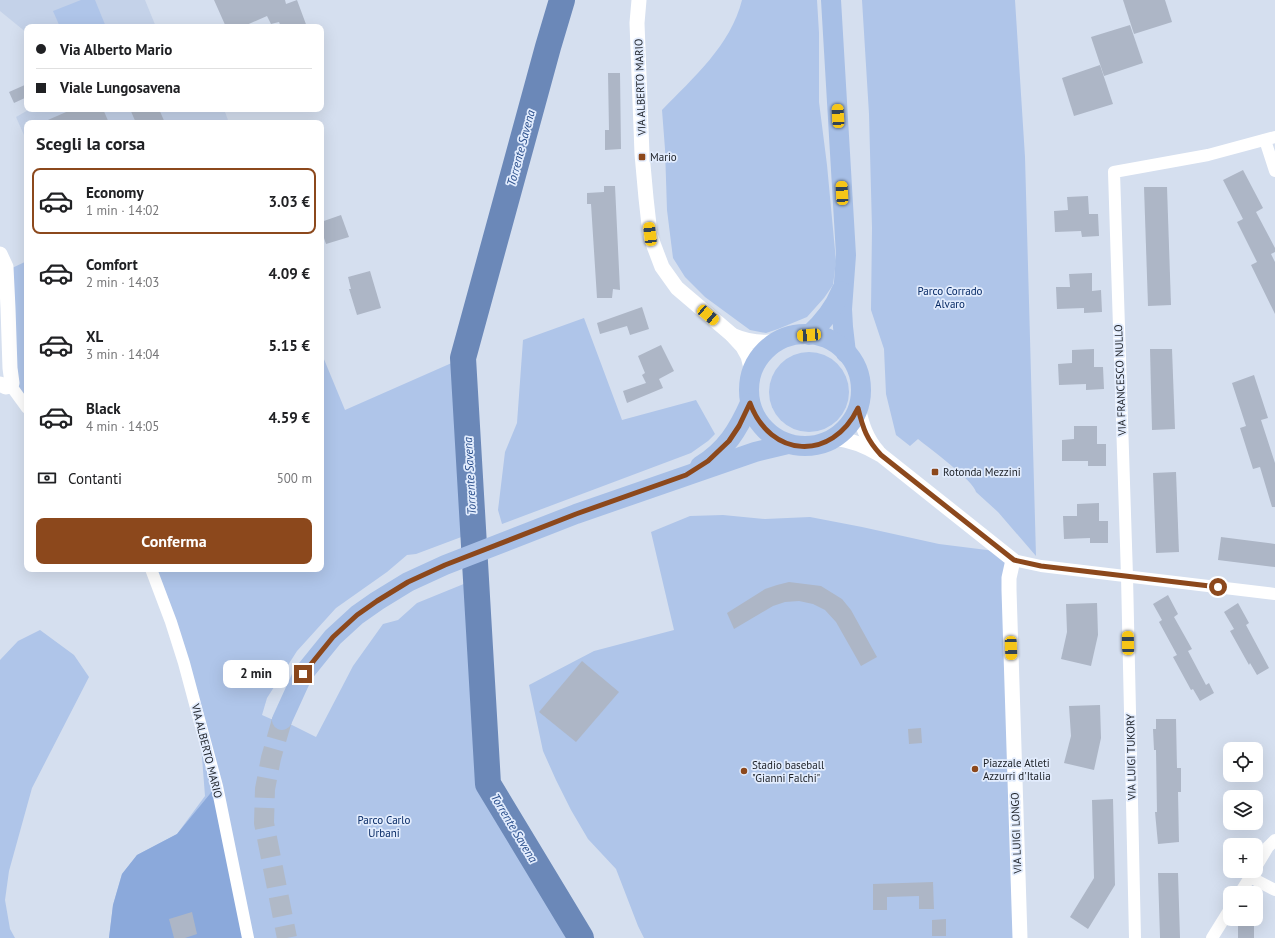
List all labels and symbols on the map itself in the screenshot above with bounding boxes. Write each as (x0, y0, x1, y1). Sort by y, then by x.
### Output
street label: VIA ALBERTO MARIO (631, 38, 649, 137)
car (831, 104, 845, 128)
water label: Torrente Savena (503, 108, 538, 187)
place label: Mario (650, 150, 677, 164)
marker: Mario (637, 152, 647, 162)
car (835, 181, 849, 205)
car (643, 221, 657, 247)
park label: Parco Corrado Alvaro (917, 284, 983, 311)
car (695, 303, 721, 327)
street label: VIA FRANCESCO NULLO (1111, 324, 1129, 437)
car (797, 328, 821, 342)
water label: Torrente Savena (460, 437, 479, 515)
place label: Rotonda Mezzini (943, 465, 1021, 479)
marker: Rotonda Mezzini (930, 467, 940, 477)
route start (1209, 578, 1227, 596)
car (1122, 631, 1134, 655)
car (1005, 636, 1017, 660)
callout: 2 min (223, 660, 289, 688)
route end (294, 665, 312, 683)
street label: VIA ALBERTO MARIO (188, 701, 225, 800)
street label: VIA LUIGI TUKORY (1123, 713, 1139, 801)
place label: Piazzale Atleti Azzurri d'Italia (983, 756, 1051, 783)
place label: Stadio baseball "Gianni Falchi" (752, 758, 825, 785)
marker: Piazzale Atleti Azzurri d'Italia (970, 764, 980, 774)
marker: Stadio baseball "Gianni Falchi" (739, 766, 749, 776)
water label: Torrente Savena (488, 790, 541, 865)
street label: VIA LUIGI LONGO (1008, 792, 1024, 875)
park label: Parco Carlo Urbani (358, 813, 411, 840)

